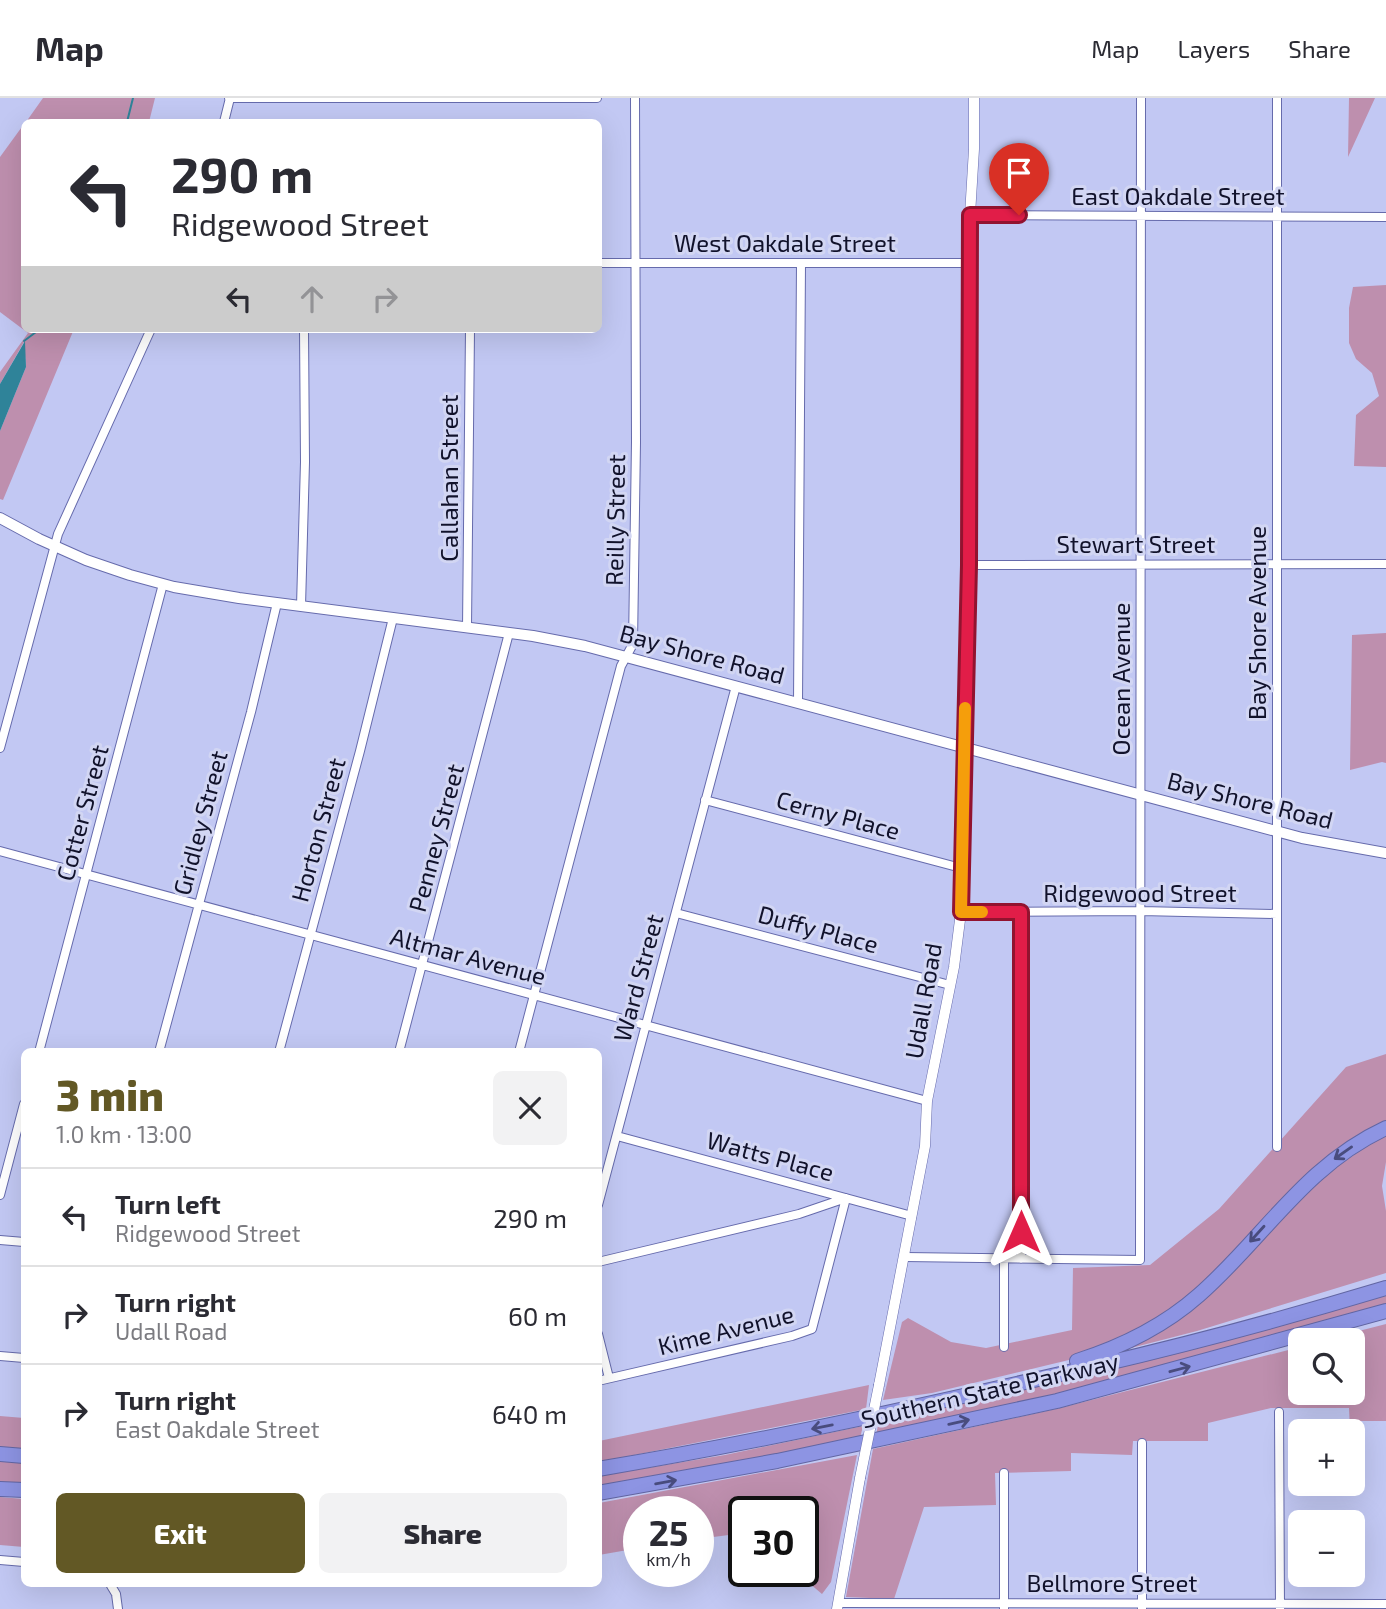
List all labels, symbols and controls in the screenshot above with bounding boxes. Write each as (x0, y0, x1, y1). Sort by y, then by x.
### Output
text: Map (35, 28, 104, 68)
text: Map (1091, 34, 1139, 63)
text: Layers (1177, 34, 1250, 63)
text: Share (1288, 34, 1351, 63)
pin (989, 143, 1049, 215)
text: 290 m (171, 144, 313, 203)
icon: left (56, 147, 147, 238)
icon: arrive (1000, 154, 1038, 192)
street label: East Oakdale Street (1071, 181, 1285, 210)
text: Ridgewood Street (171, 204, 429, 242)
street label: West Oakdale Street (674, 228, 896, 257)
icon: left (220, 280, 258, 318)
icon: ahead (293, 280, 331, 318)
icon: right (366, 280, 404, 318)
street label: Callahan Street (434, 394, 463, 562)
street label: Reilly Street (599, 454, 630, 586)
street label: Bay Shore Avenue (1242, 526, 1271, 720)
street label: Stewart Street (1056, 529, 1216, 558)
street label: Ocean Avenue (1106, 603, 1135, 755)
street label: Bay Shore Road (617, 618, 788, 689)
street label: Cotter Street (49, 741, 114, 884)
street label: Gridley Street (166, 747, 233, 898)
street label: Horton Street (284, 754, 351, 905)
street label: Penney Street (402, 761, 469, 915)
street label: Bay Shore Road (1165, 765, 1336, 834)
street label: Cerny Place (774, 784, 903, 845)
street label: Ridgewood Street (1043, 878, 1237, 907)
street label: Duffy Place (755, 899, 882, 958)
street label: Ward Street (607, 911, 668, 1045)
street label: Altmar Avenue (388, 921, 549, 990)
street label: Udall Road (898, 941, 947, 1061)
text: 3 min (56, 1069, 164, 1119)
button: close (493, 1071, 567, 1145)
text: 1.0 km · 13:00 (56, 1120, 192, 1148)
street label: Watts Place (704, 1125, 837, 1186)
one-way arrow (1334, 1146, 1353, 1160)
text: Turn left (115, 1188, 221, 1219)
position arrow (984, 1195, 1058, 1269)
icon: left (56, 1198, 94, 1236)
text: 290 m (493, 1202, 567, 1233)
text: Ridgewood Street (115, 1219, 300, 1247)
one-way arrow (1249, 1225, 1266, 1242)
text: Turn right (115, 1286, 236, 1317)
icon: right (56, 1296, 94, 1334)
street label: Kime Avenue (655, 1299, 797, 1360)
text: 60 m (508, 1300, 567, 1331)
text: Udall Road (115, 1317, 227, 1345)
map controls (1288, 1328, 1365, 1587)
button: search (1288, 1328, 1365, 1405)
street label: Southern State Parkway (858, 1346, 1122, 1433)
one-way arrow (1169, 1361, 1191, 1374)
text: Turn right (115, 1384, 236, 1415)
icon: right (56, 1394, 94, 1432)
text: 640 m (492, 1398, 567, 1429)
one-way arrow (947, 1414, 970, 1428)
text: East Oakdale Street (115, 1415, 320, 1443)
button: + (1288, 1419, 1365, 1496)
one-way arrow (811, 1421, 834, 1435)
one-way arrow (654, 1475, 677, 1488)
button: Exit (56, 1493, 305, 1573)
button: Share (319, 1493, 567, 1573)
speed limit sign: 30 (728, 1496, 819, 1587)
button: − (1288, 1510, 1365, 1587)
text: 25 (649, 1511, 688, 1553)
text: km/h (646, 1548, 691, 1570)
street label: Bellmore Street (1027, 1568, 1197, 1597)

